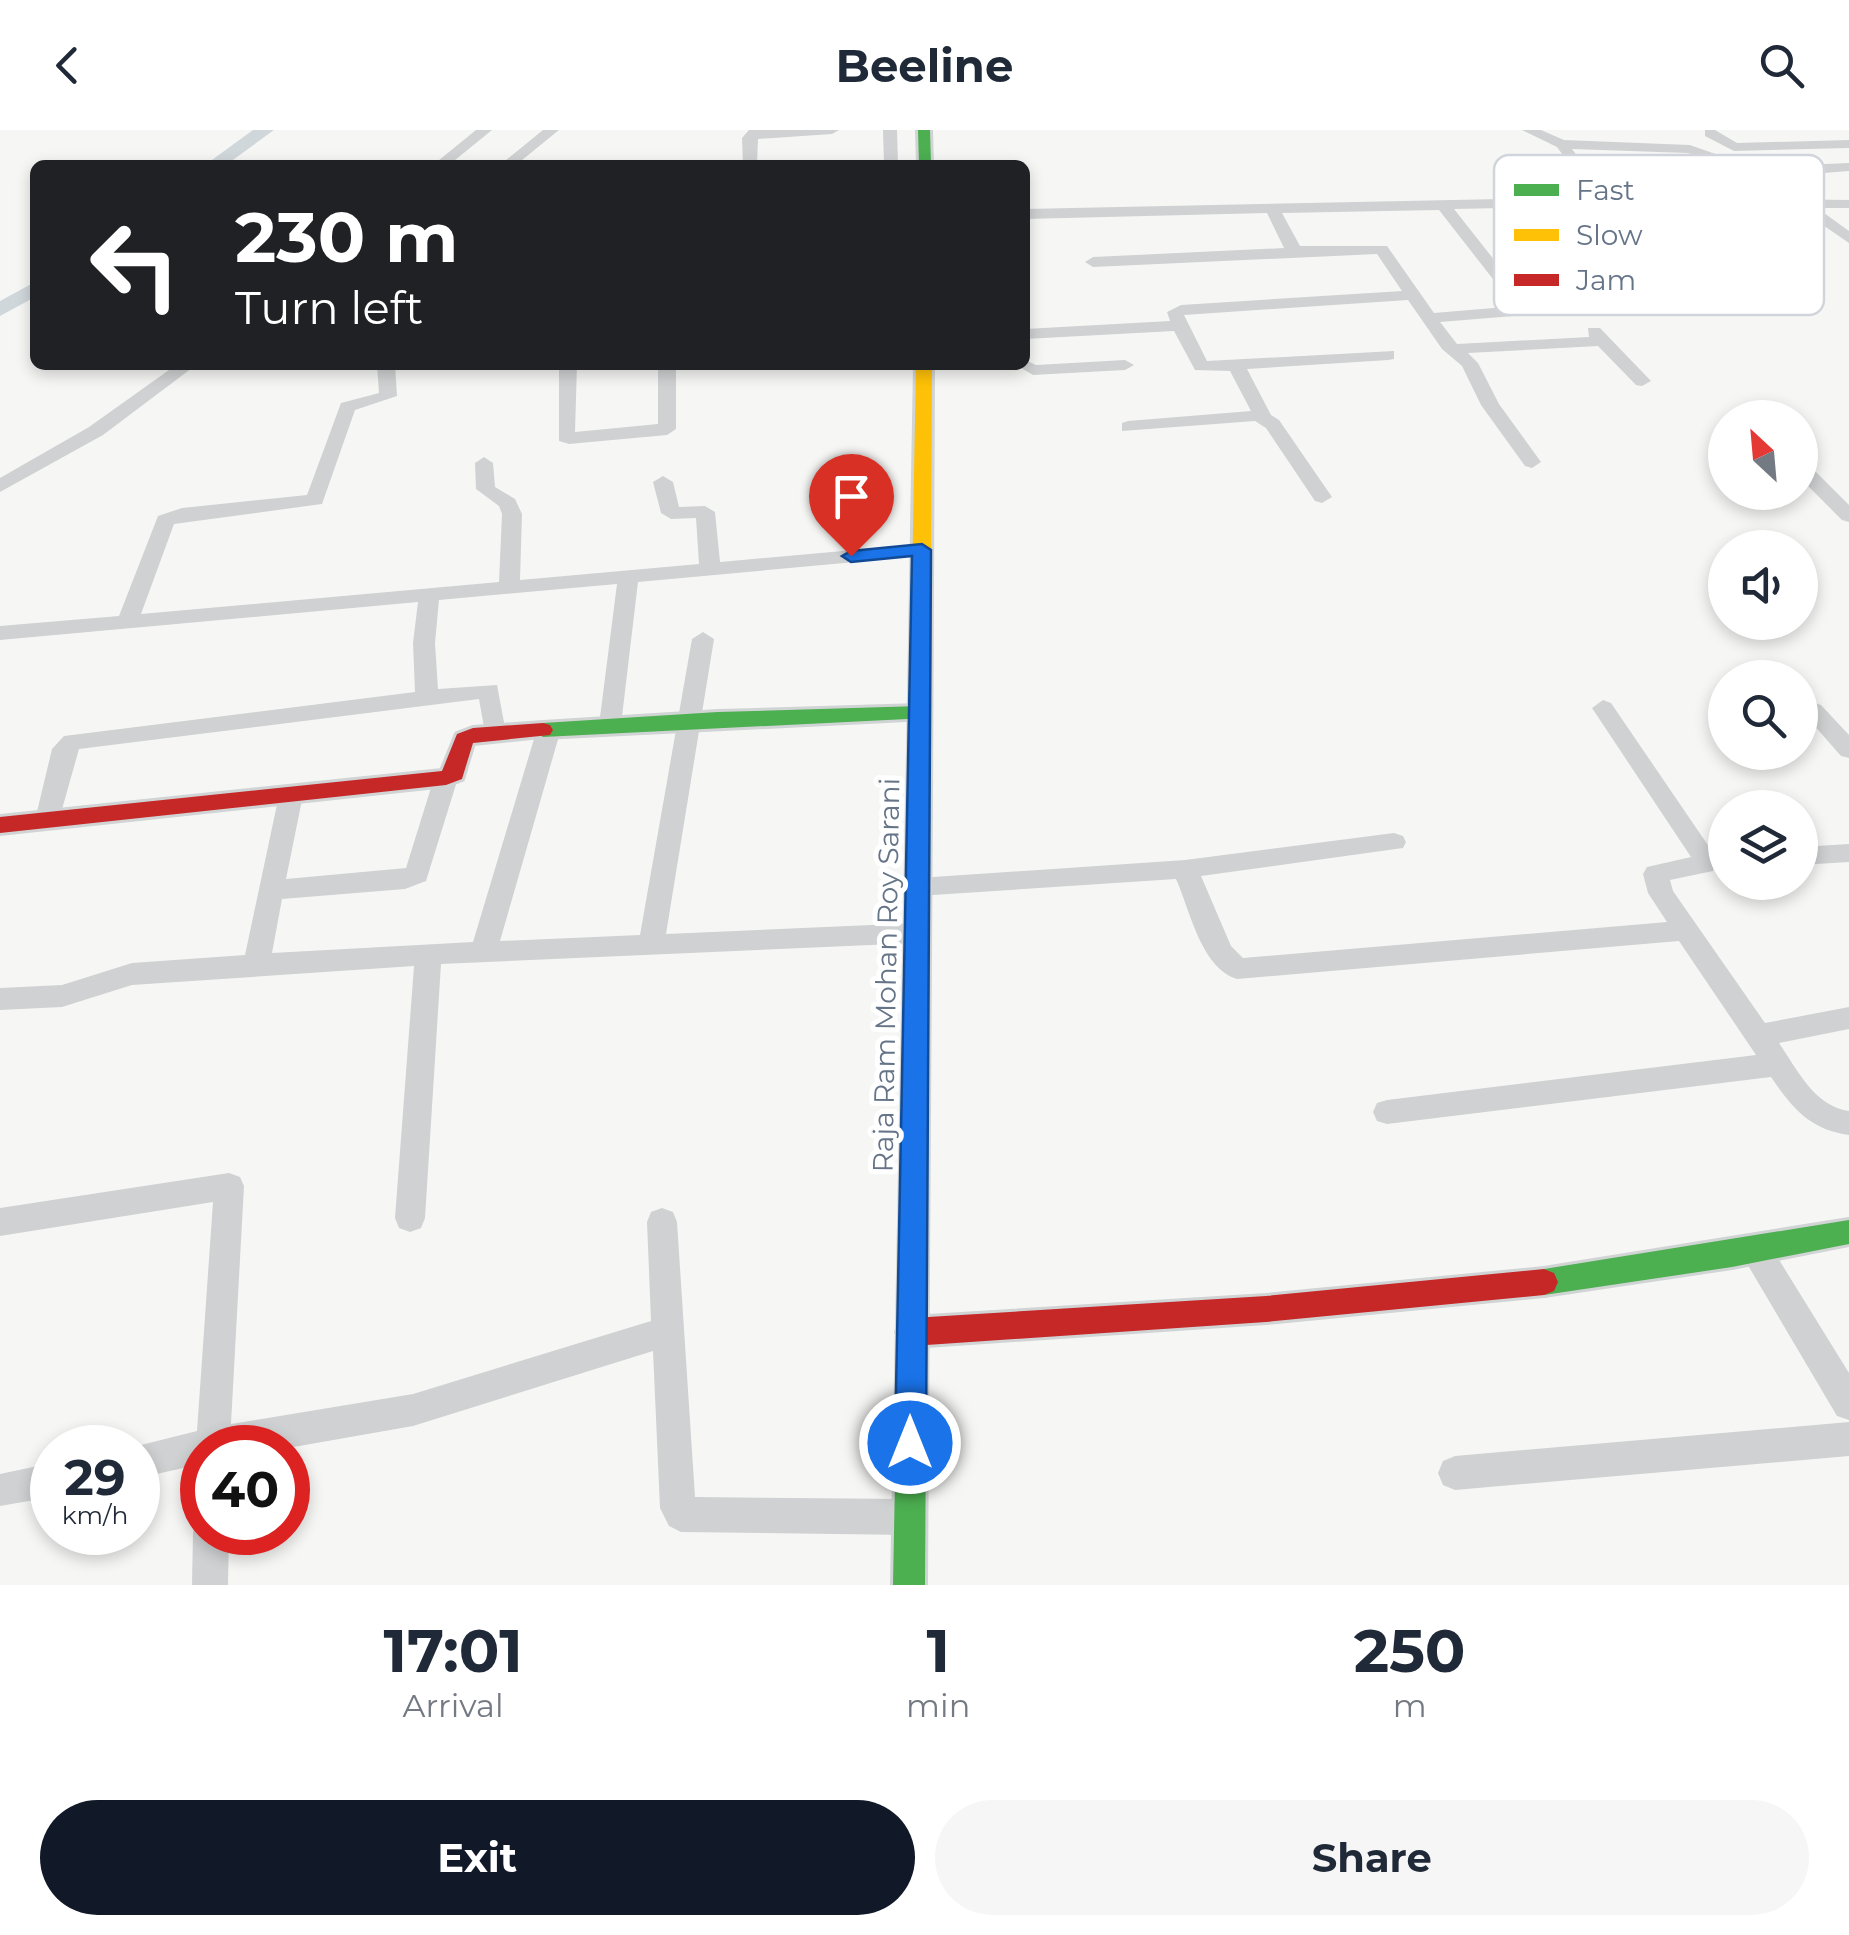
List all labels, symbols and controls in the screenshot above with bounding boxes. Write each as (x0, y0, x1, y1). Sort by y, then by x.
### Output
icon: back (40, 38, 95, 93)
text: Beeline (836, 38, 1013, 93)
icon: search (1754, 38, 1809, 93)
legend (1494, 155, 1824, 315)
text: Fast (1576, 173, 1635, 207)
text: 230 m (235, 194, 459, 280)
icon: left (70, 200, 200, 330)
text: Slow (1576, 218, 1643, 252)
text: Jam (1575, 263, 1636, 297)
text: Turn left (235, 280, 423, 335)
north arrow (1708, 400, 1818, 510)
map controls (1708, 400, 1818, 900)
pin (809, 454, 894, 557)
icon: arrive (824, 469, 879, 524)
button: sound (1708, 530, 1818, 640)
button: search (1708, 660, 1818, 770)
street label: Raja Ram Mohan Roy Sarani (866, 777, 906, 1173)
button: layers (1708, 790, 1818, 900)
position arrow (858, 1391, 962, 1495)
speed limit sign: 40 (180, 1425, 310, 1555)
text: 29 (64, 1447, 126, 1508)
text: km/h (62, 1500, 128, 1530)
text: 17:01 (383, 1614, 523, 1687)
text: 1 (926, 1614, 950, 1687)
text: 250 (1354, 1614, 1466, 1687)
text: Arrival (403, 1686, 504, 1725)
text: min (906, 1686, 970, 1725)
text: m (1393, 1686, 1427, 1725)
button: Exit (40, 1800, 915, 1915)
button: Share (935, 1800, 1809, 1915)

